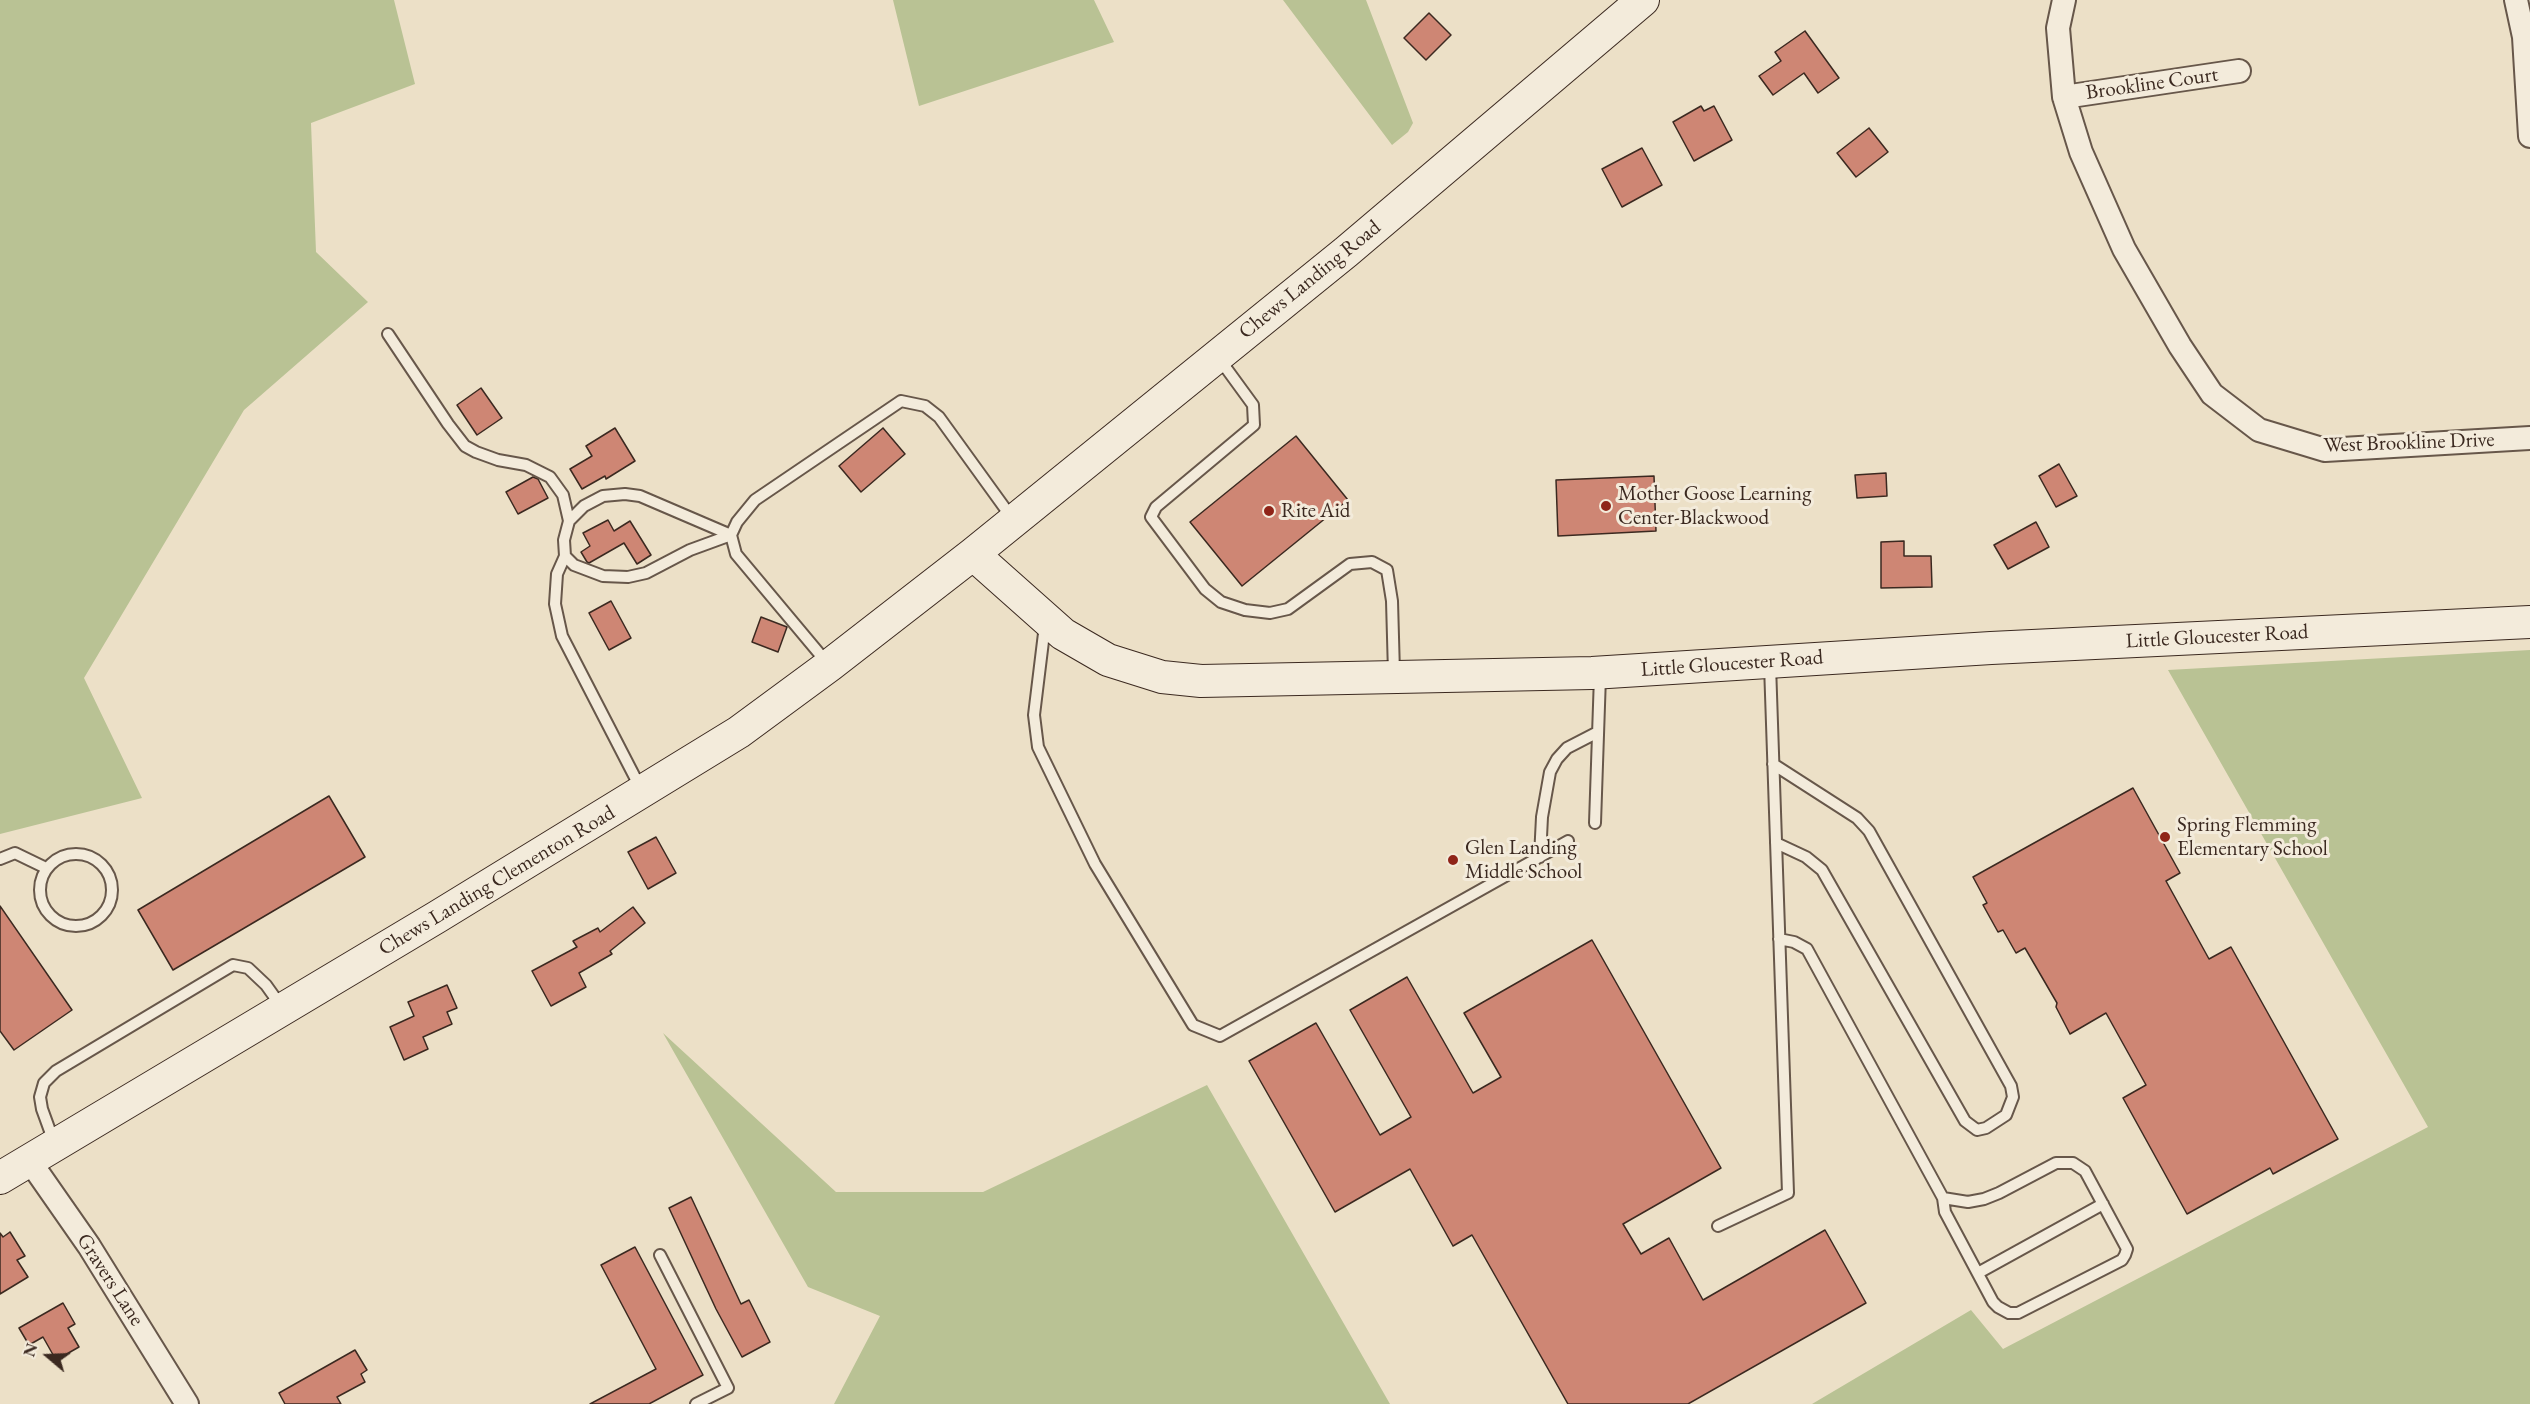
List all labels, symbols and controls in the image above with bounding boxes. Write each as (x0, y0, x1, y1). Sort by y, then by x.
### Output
street label: Brookline Court (2084, 62, 2220, 106)
street label: Chews Landing Road (1234, 215, 1386, 345)
street label: West Brookline Drive (2323, 427, 2495, 459)
place label: Mother Goose Learning Center-Blackwood (1618, 481, 1811, 531)
place label: Rite Aid (1281, 498, 1350, 524)
marker: Mother Goose Learning Center-Blackwood (1599, 499, 1613, 513)
marker: Rite Aid (1262, 504, 1276, 518)
street label: Little Gloucester Road (2125, 620, 2309, 654)
street label: Little Gloucester Road (1640, 645, 1824, 683)
street label: Chews Landing Clementon Road (374, 800, 620, 962)
place label: Spring Flemming Elementary School (2177, 812, 2328, 862)
marker: Spring Flemming Elementary School (2158, 830, 2172, 844)
place label: Glen Landing Middle School (1465, 835, 1582, 885)
marker: Glen Landing Middle School (1446, 853, 1460, 867)
street label: Gravers Lane (71, 1229, 149, 1331)
north arrow (18, 1326, 78, 1386)
text: N (18, 1340, 43, 1360)

